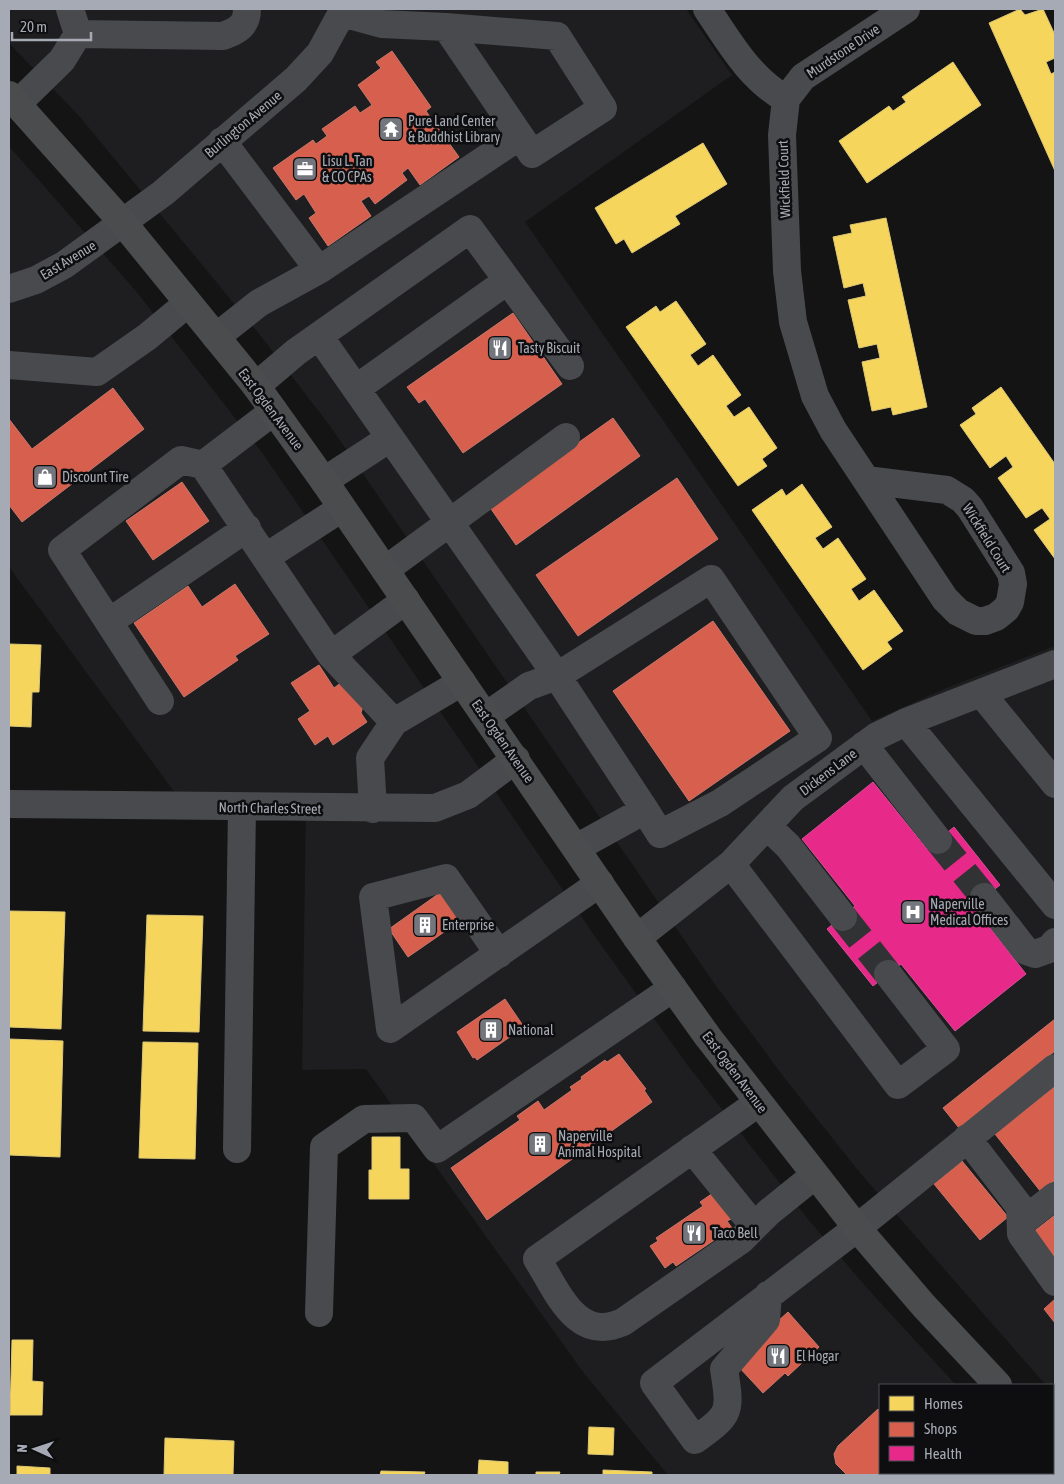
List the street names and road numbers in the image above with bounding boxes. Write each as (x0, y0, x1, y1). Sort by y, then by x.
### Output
street label: Murdstone Drive (803, 21, 883, 81)
street label: Burlington Avenue (201, 87, 285, 161)
street label: Wickfield Court (775, 140, 793, 218)
street label: East Avenue (37, 237, 99, 283)
street label: East Ogden Avenue (235, 365, 307, 453)
street label: Wickfield Court (960, 501, 1014, 575)
street label: East Ogden Avenue (468, 696, 538, 786)
street label: Dickens Lane (796, 745, 860, 799)
street label: North Charles Street (218, 799, 322, 817)
street label: East Ogden Avenue (699, 1028, 771, 1116)

